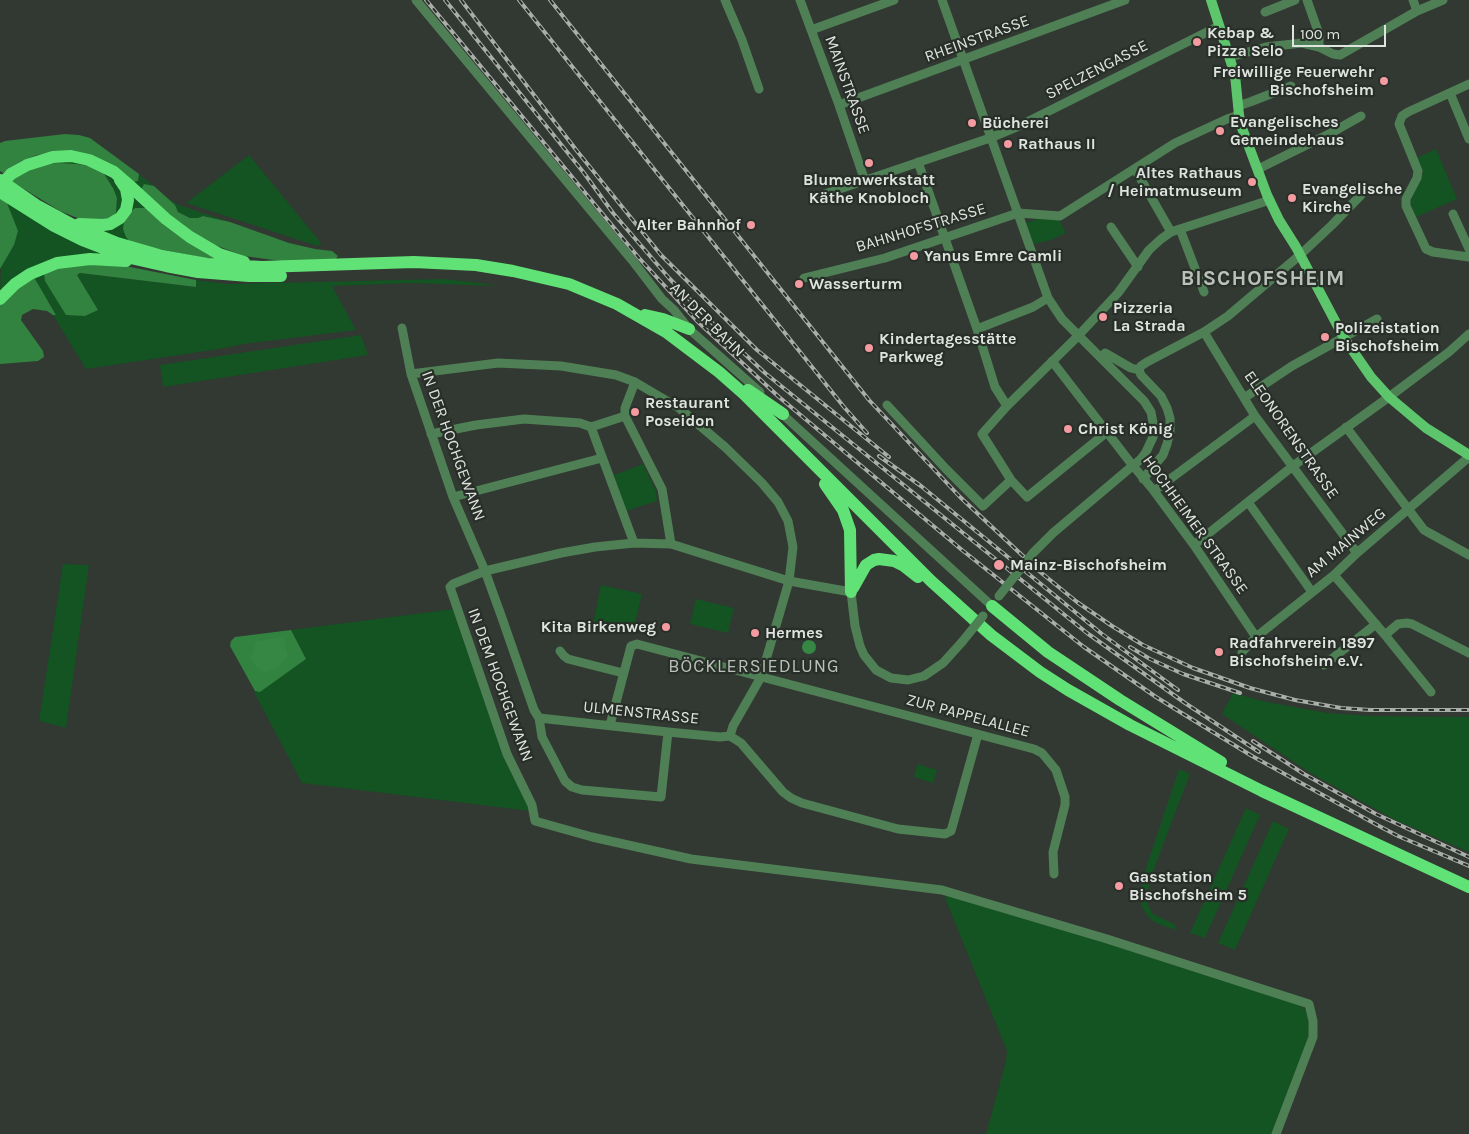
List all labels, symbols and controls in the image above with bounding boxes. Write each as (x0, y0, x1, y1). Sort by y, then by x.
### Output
street label: RHEINSTRASSE (922, 11, 1032, 67)
scale bar (1294, 15, 1388, 47)
place label: Kebap & Pizza Selo (1207, 23, 1283, 61)
text: 100 m (1300, 25, 1340, 43)
street label: MAINSTRASSE (820, 33, 874, 137)
street label: SPELZENGASSE (1043, 36, 1151, 104)
marker: Kebap & Pizza Selo (1191, 36, 1203, 48)
place label: Freiwillige Feuerwehr Bischofsheim (1213, 62, 1374, 100)
marker: Freiwillige Feuerwehr Bischofsheim (1378, 75, 1390, 87)
place label: Evangelisches Gemeindehaus (1230, 112, 1344, 150)
place label: Bücherei (982, 113, 1049, 133)
marker: Bücherei (966, 117, 978, 129)
marker: Evangelisches Gemeindehaus (1214, 125, 1226, 137)
place label: Rathaus II (1018, 134, 1096, 154)
marker: Rathaus II (1002, 138, 1014, 150)
marker: Blumenwerkstatt Käthe Knobloch (863, 157, 875, 169)
place label: Altes Rathaus / Heimatmuseum (1107, 163, 1242, 201)
place label: Blumenwerkstatt Käthe Knobloch (803, 170, 935, 208)
marker: Altes Rathaus / Heimatmuseum (1246, 176, 1258, 188)
place label: Evangelische Kirche (1302, 179, 1402, 217)
marker: Evangelische Kirche (1286, 192, 1298, 204)
street label: BAHNHOFSTRASSE (854, 199, 988, 257)
place label: Alter Bahnhof (636, 215, 741, 235)
marker: Alter Bahnhof (745, 219, 757, 231)
place label: Yanus Emre Camli (924, 246, 1062, 266)
marker: Yanus Emre Camli (908, 250, 920, 262)
district label: BISCHOFSHEIM (1179, 266, 1347, 292)
place label: Wasserturm (809, 274, 902, 294)
marker: Wasserturm (793, 278, 805, 290)
street label: AN DER BAHN (666, 279, 748, 361)
place label: Pizzeria La Strada (1113, 298, 1186, 336)
marker: Pizzeria La Strada (1097, 311, 1109, 323)
place label: Polizeistation Bischofsheim (1335, 318, 1440, 356)
place label: Kindertagesstätte Parkweg (879, 329, 1016, 367)
marker: Polizeistation Bischofsheim (1319, 331, 1331, 343)
marker: Kindertagesstätte Parkweg (863, 342, 875, 354)
street label: ELEONORENSTRASSE (1240, 367, 1342, 503)
street label: IN DER HOCHGEWANN (417, 368, 489, 524)
place label: Restaurant Poseidon (645, 393, 730, 431)
marker: Restaurant Poseidon (629, 406, 641, 418)
place label: Christ König (1078, 419, 1172, 439)
marker: Christ König (1062, 423, 1074, 435)
street label: HOCHHEIMER STRASSE (1138, 452, 1252, 598)
street label: AM MAINWEG (1302, 504, 1390, 582)
place label: Mainz-Bischofsheim (1010, 555, 1167, 575)
marker: Mainz-Bischofsheim (992, 558, 1006, 572)
street label: IN DEM HOCHGEWANN (463, 606, 537, 764)
place label: Kita Birkenweg (541, 617, 656, 637)
marker: Kita Birkenweg (660, 621, 672, 633)
place label: Hermes (765, 623, 823, 643)
marker: Hermes (749, 627, 761, 639)
place label: Radfahrverein 1897 Bischofsheim e.V. (1229, 633, 1375, 671)
marker: Radfahrverein 1897 Bischofsheim e.V. (1213, 646, 1225, 658)
district label: BÖCKLERSIEDLUNG (666, 656, 842, 678)
street label: ZUR PAPPELALLEE (904, 690, 1032, 742)
street label: ULMENSTRASSE (582, 697, 700, 729)
place label: Gasstation Bischofsheim 5 (1129, 867, 1247, 905)
marker: Gasstation Bischofsheim 5 (1113, 880, 1125, 892)

